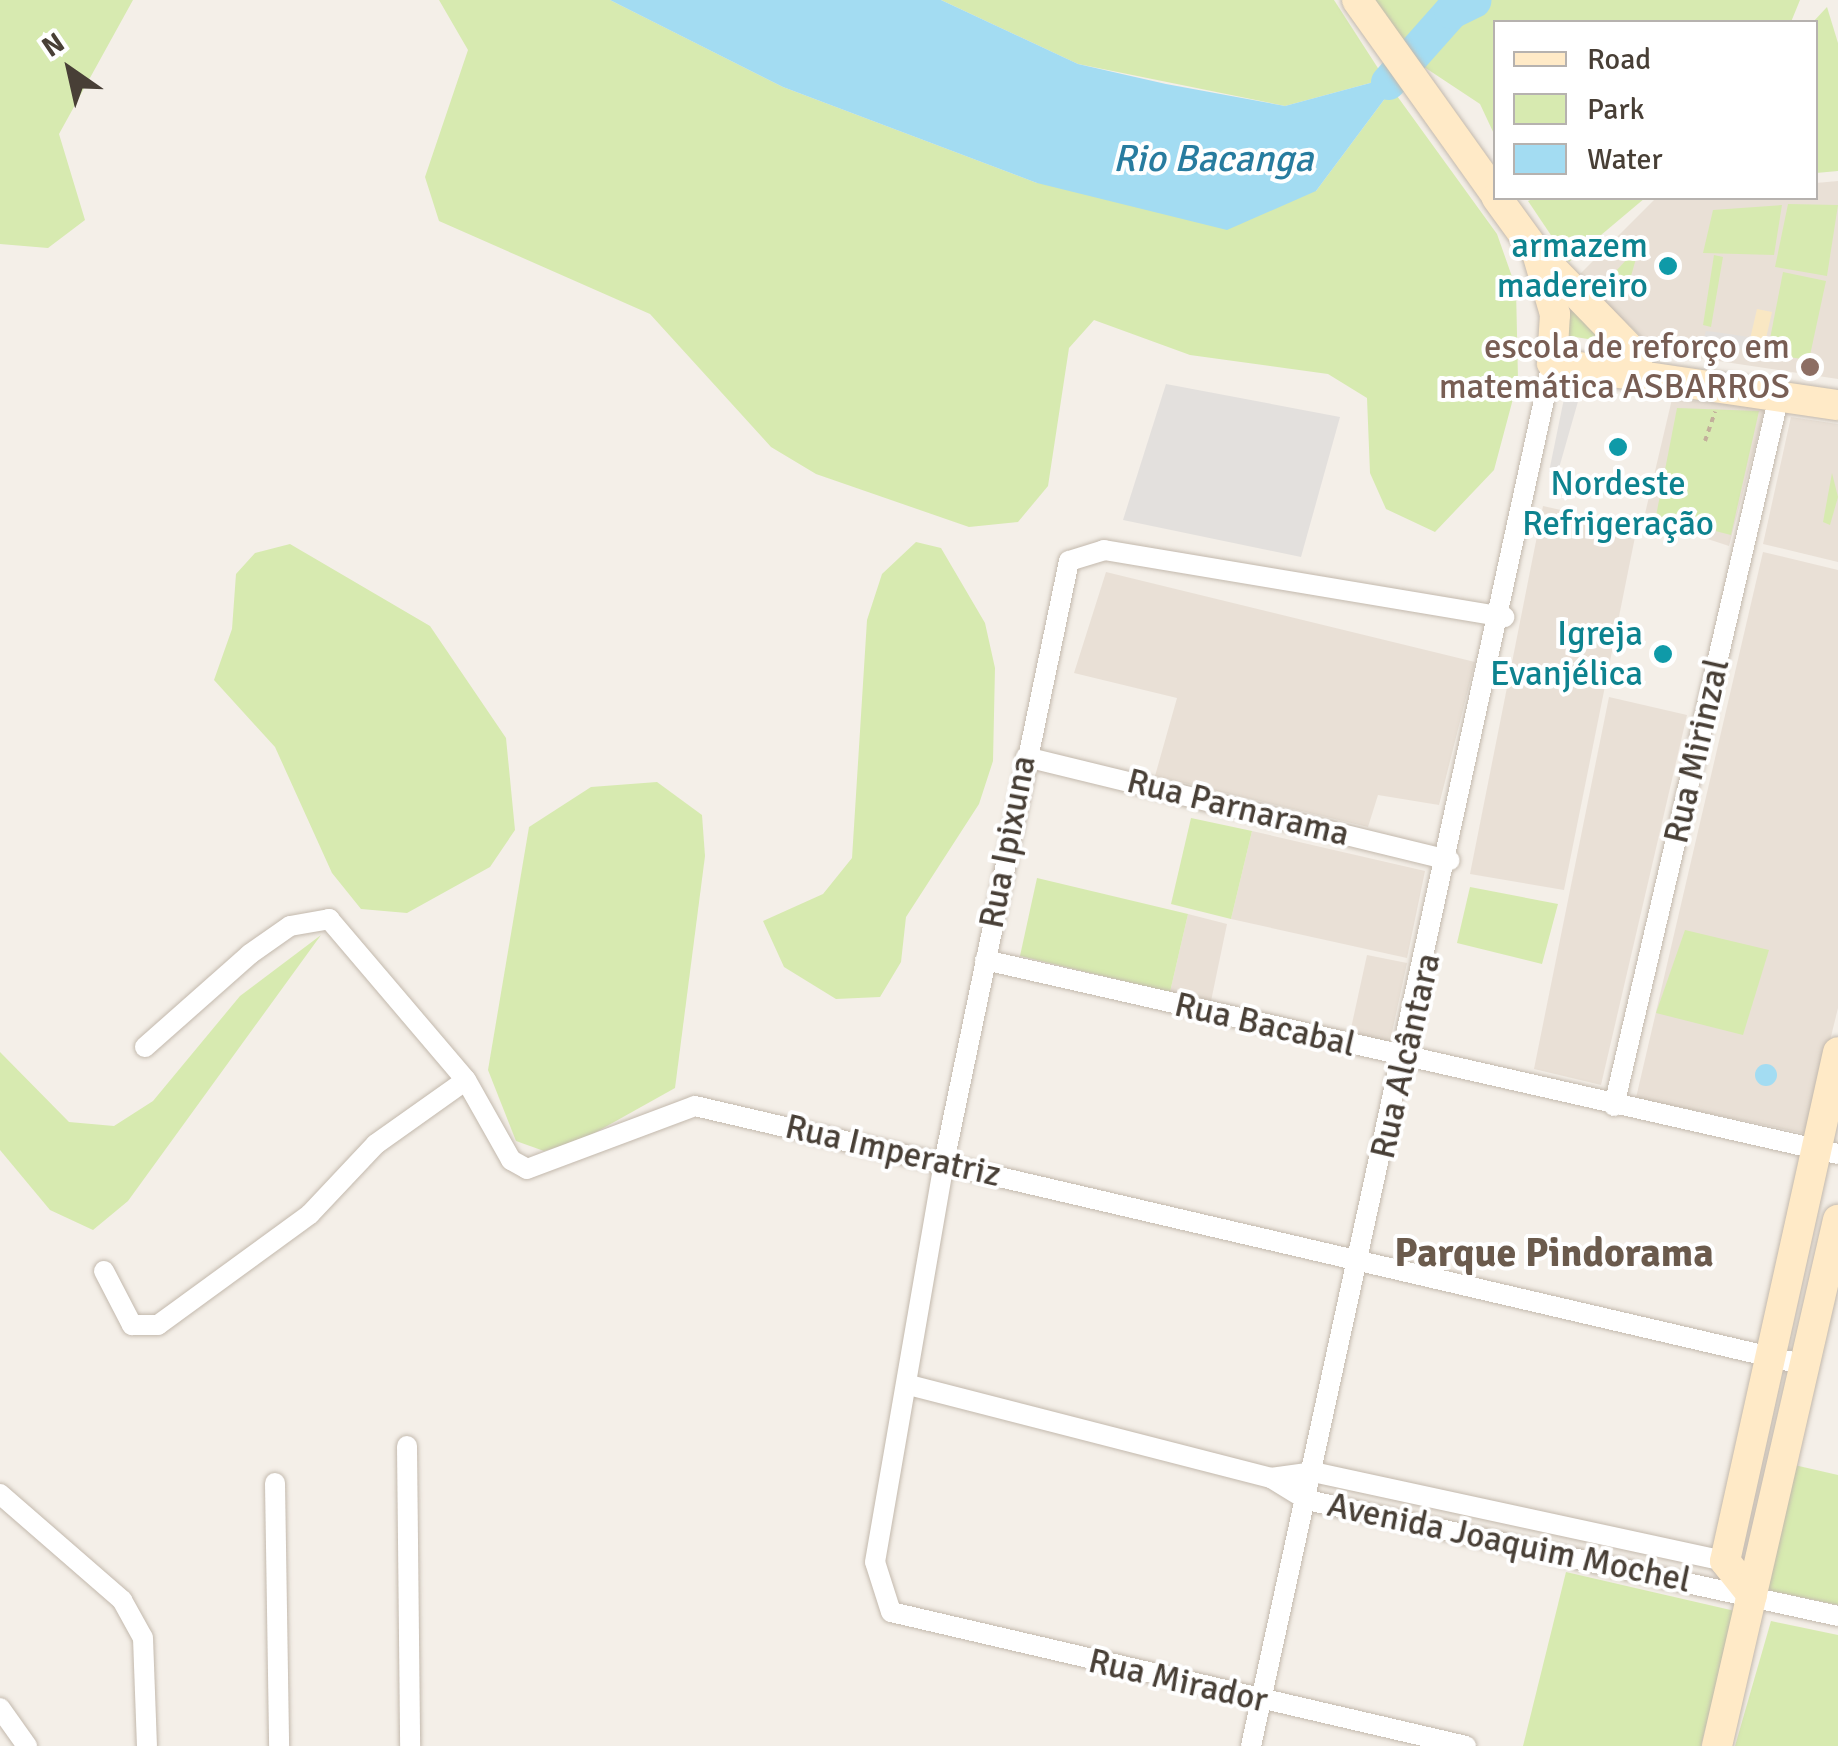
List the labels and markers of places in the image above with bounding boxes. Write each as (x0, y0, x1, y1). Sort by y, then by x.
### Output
place label: armazem madereiro (1497, 225, 1648, 307)
marker: armazem madereiro (1657, 255, 1679, 277)
place label: escola de reforço em matemática ASBARROS (1439, 326, 1790, 408)
marker: escola de reforço em matemática ASBARROS (1799, 356, 1821, 378)
marker: Nordeste Refrigeração (1607, 436, 1629, 458)
place label: Nordeste Refrigeração (1522, 463, 1714, 545)
place label: Igreja Evanjélica (1490, 613, 1643, 695)
marker: Igreja Evanjélica (1652, 643, 1674, 665)

